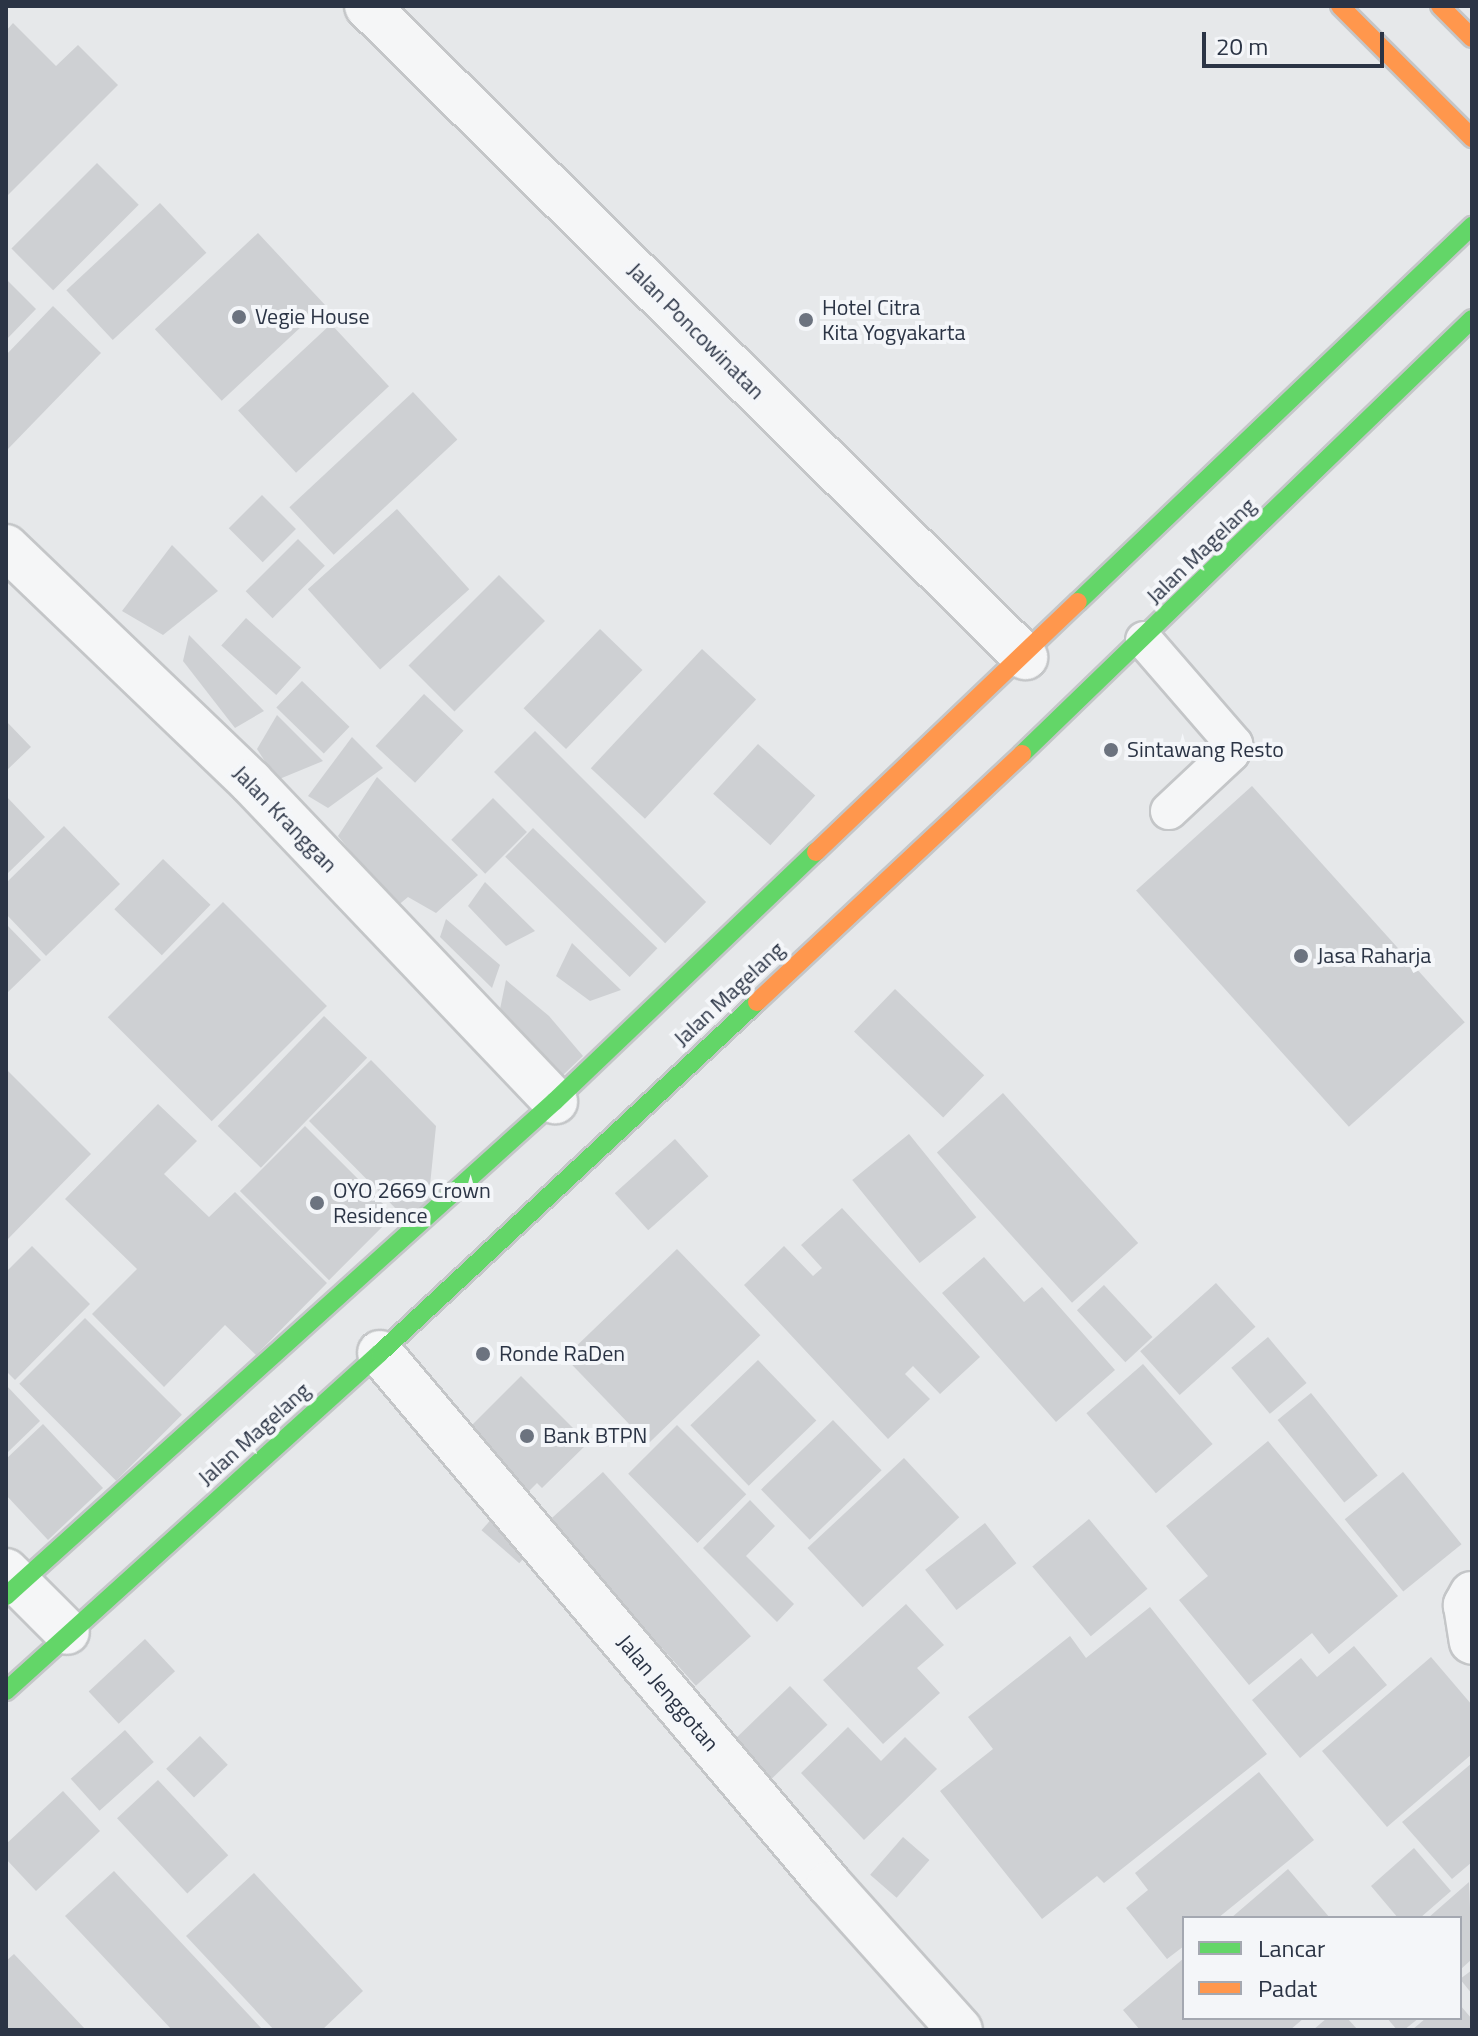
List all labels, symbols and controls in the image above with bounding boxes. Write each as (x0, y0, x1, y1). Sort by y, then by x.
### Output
scale bar (1206, 16, 1388, 66)
text: 20 m (1216, 28, 1268, 64)
street label: Jalan Poncowinatan (622, 257, 770, 405)
place label: Hotel Citra Kita Yogyakarta (822, 294, 965, 346)
place label: Vegie House (255, 304, 370, 330)
marker: Vegie House (230, 308, 248, 326)
marker: Hotel Citra Kita Yogyakarta (797, 311, 815, 329)
street label: Jalan Magelang (1141, 492, 1261, 610)
place label: Sintawang Resto (1127, 737, 1284, 763)
marker: Sintawang Resto (1102, 741, 1120, 759)
street label: Jalan Kranggan (227, 760, 343, 878)
street label: Jalan Magelang (668, 936, 790, 1052)
place label: Jasa Raharja (1317, 943, 1431, 969)
marker: Jasa Raharja (1292, 947, 1310, 965)
place label: OYO 2669 Crown Residence (333, 1177, 491, 1228)
marker: OYO 2669 Crown Residence (308, 1194, 326, 1212)
place label: Ronde RaDen (499, 1341, 625, 1367)
marker: Ronde RaDen (474, 1345, 492, 1363)
street label: Jalan Magelang (193, 1377, 315, 1491)
place label: Bank BTPN (543, 1423, 647, 1449)
marker: Bank BTPN (518, 1427, 536, 1445)
street label: Jalan Jenggotan (612, 1629, 724, 1757)
legend (1182, 1916, 1462, 2020)
text: Lancar (1258, 1930, 1325, 1966)
text: Padat (1258, 1970, 1317, 2006)

